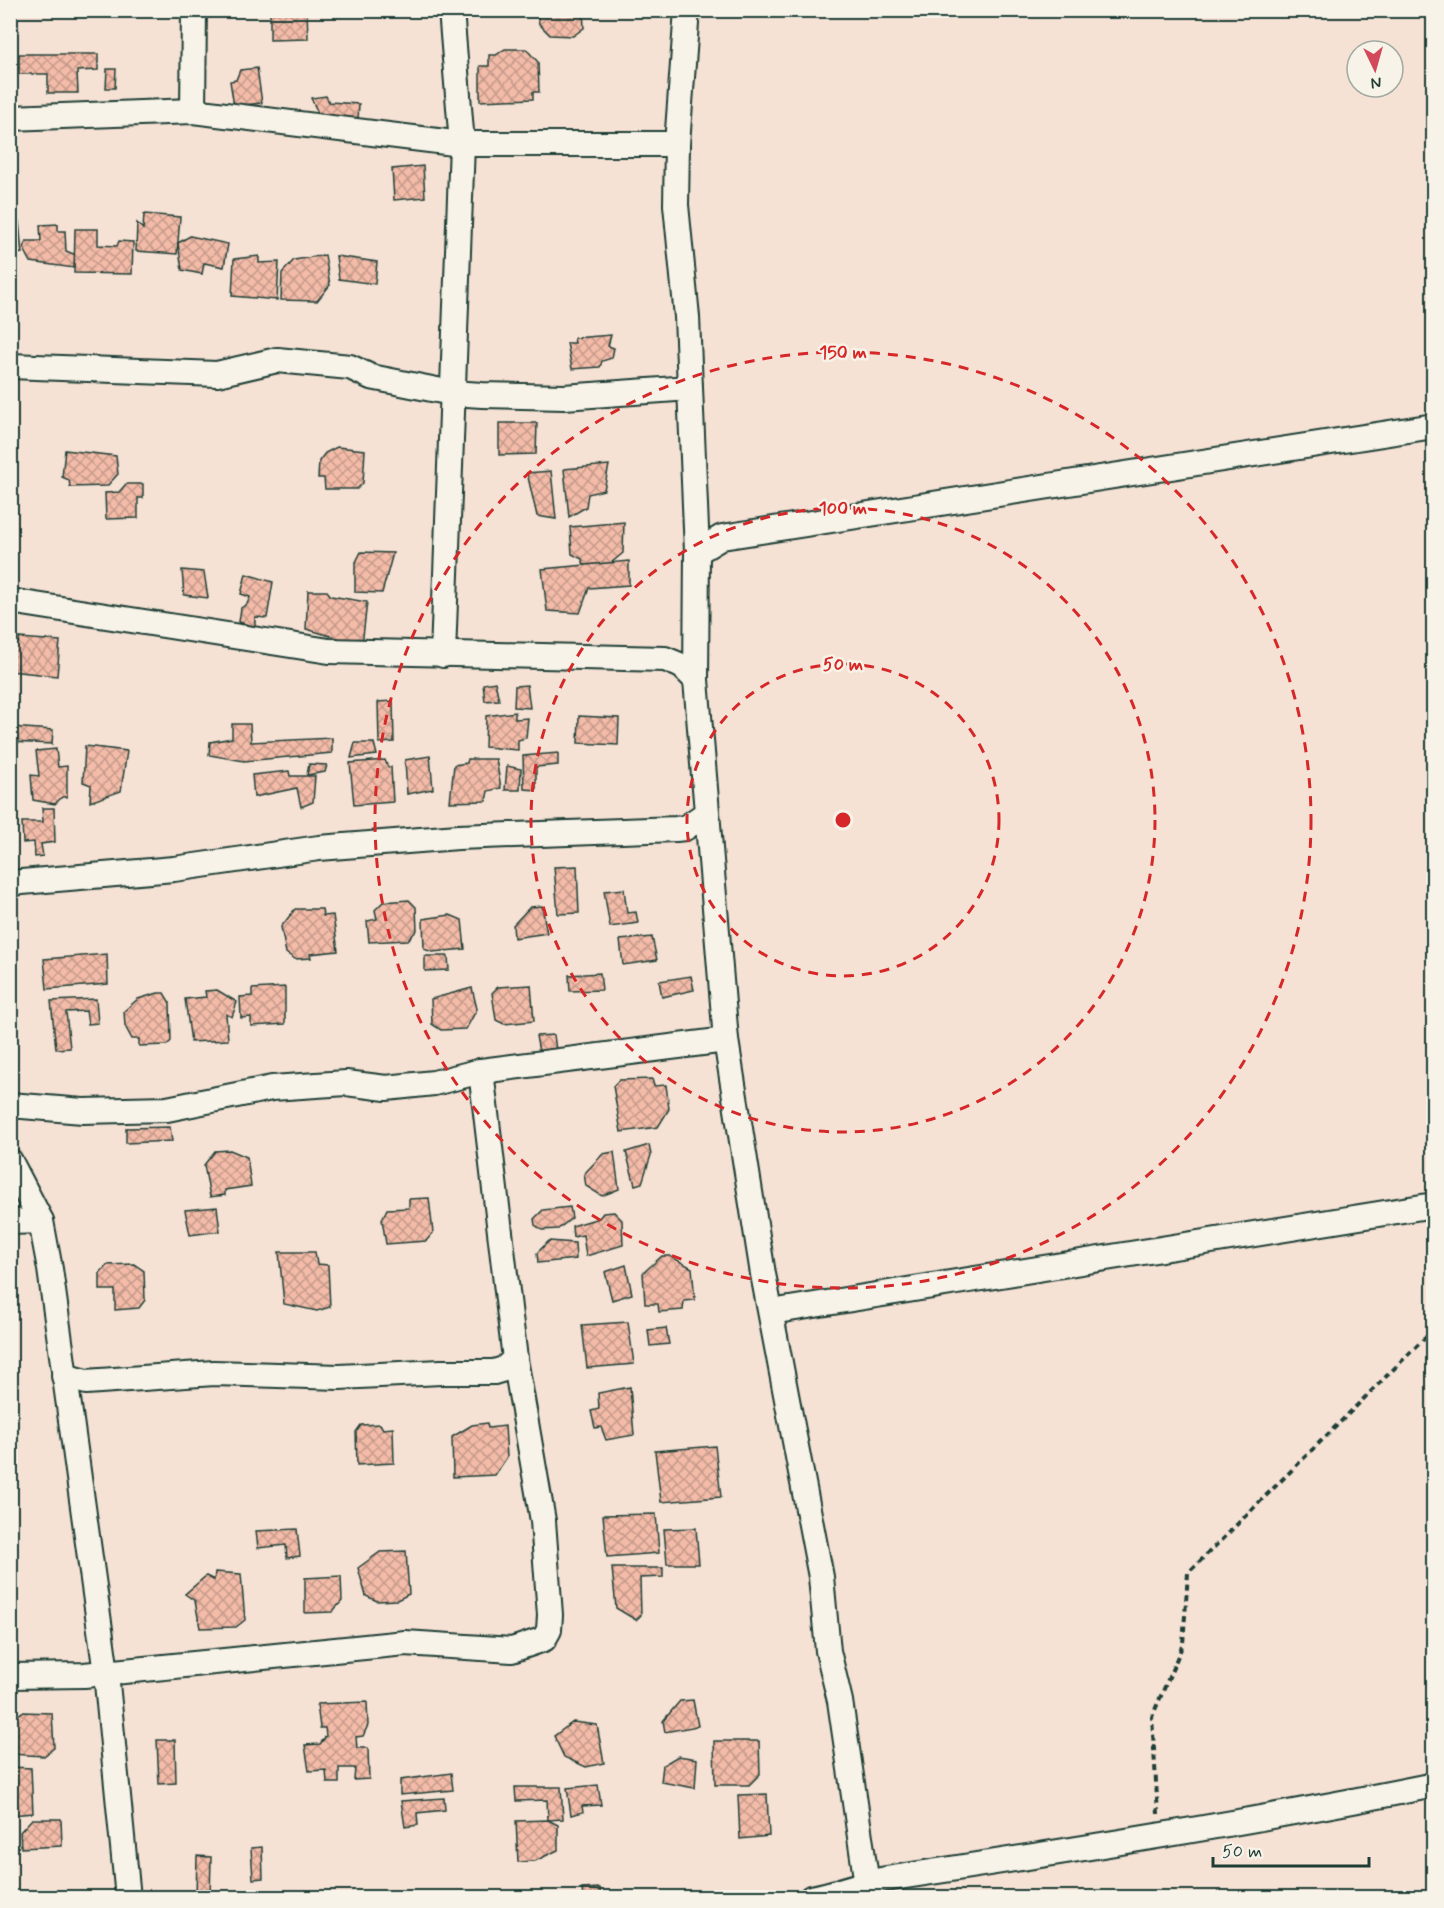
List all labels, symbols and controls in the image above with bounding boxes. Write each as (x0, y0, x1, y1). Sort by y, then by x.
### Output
north arrow (1345, 39, 1405, 99)
text: N (1370, 72, 1382, 93)
text: 150 m (819, 341, 867, 365)
text: 100 m (819, 497, 867, 521)
text: 50 m (823, 653, 863, 677)
centre of rings (833, 810, 853, 830)
scale bar (1213, 1830, 1369, 1868)
text: 50 m (1222, 1840, 1262, 1864)

